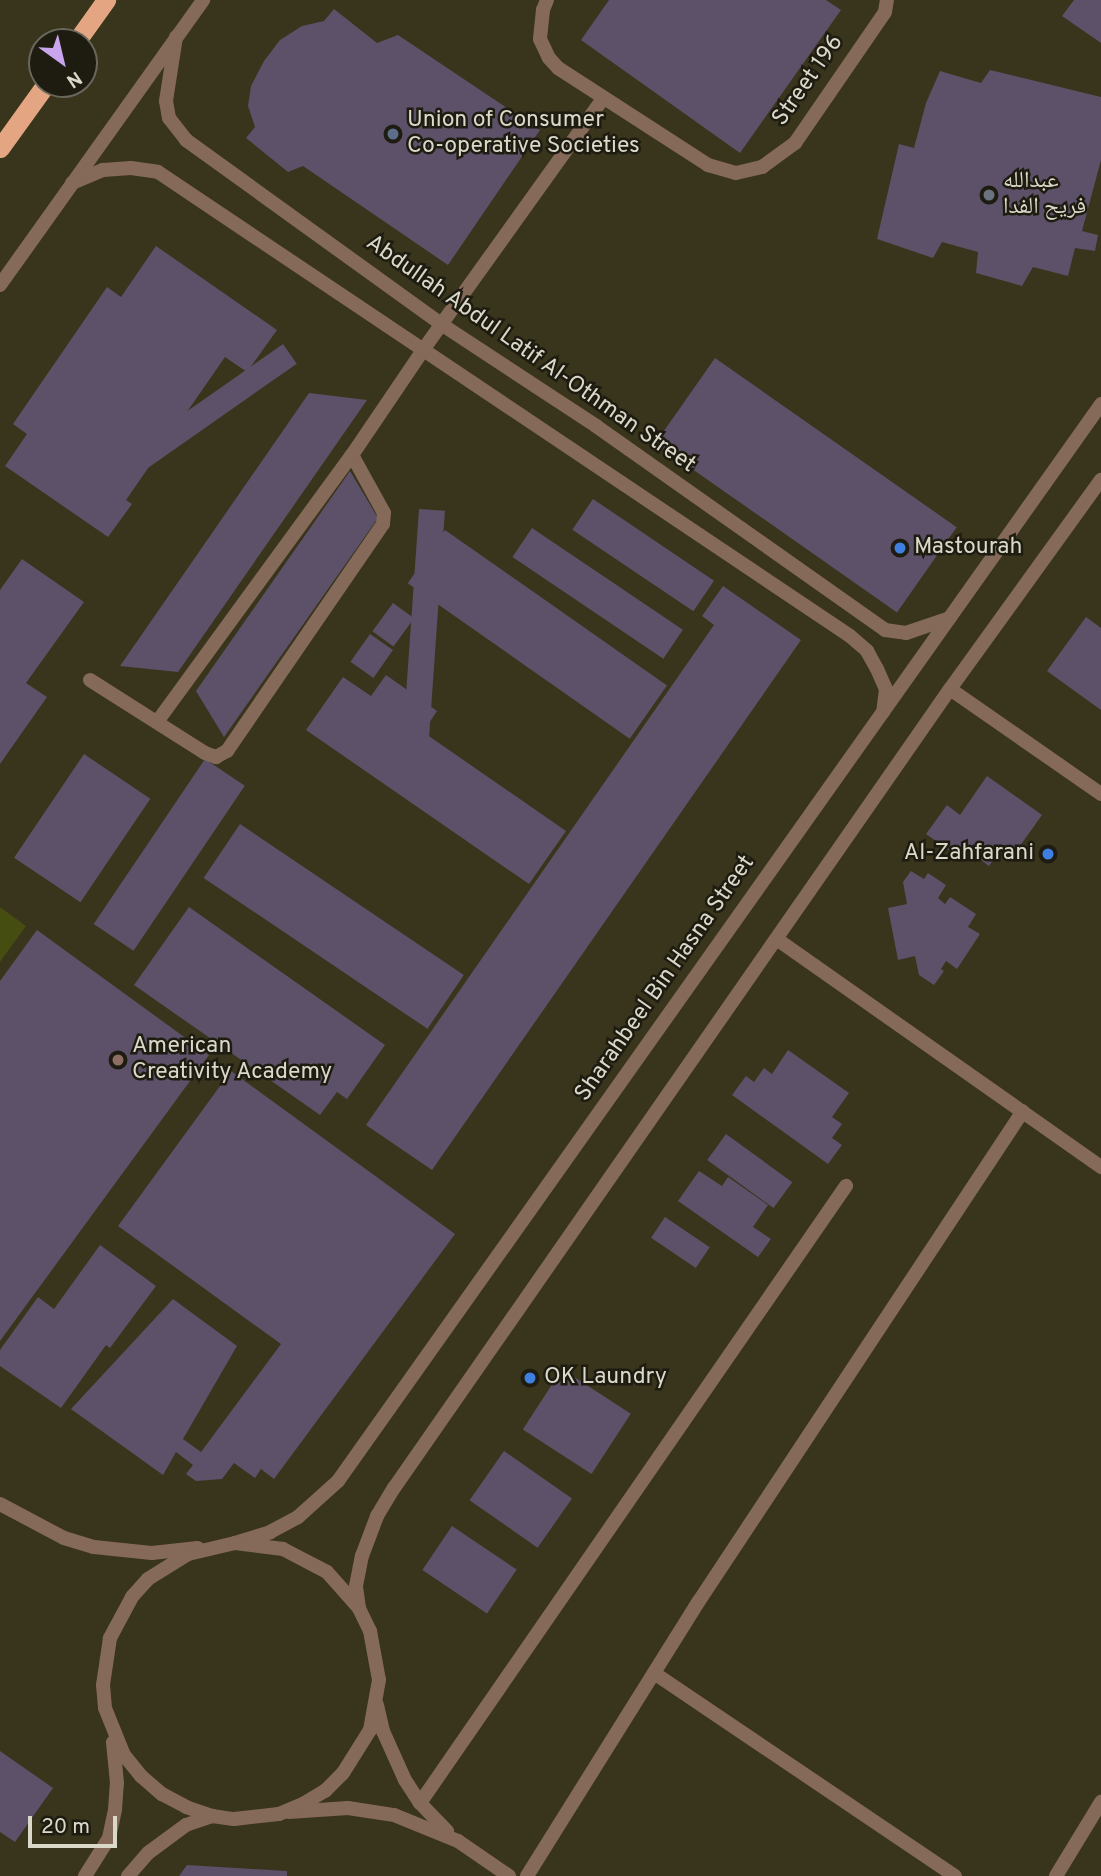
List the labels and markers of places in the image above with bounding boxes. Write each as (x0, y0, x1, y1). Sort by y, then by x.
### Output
place label: Union of Consumer Co-operative Societies (407, 107, 640, 161)
marker: Union of Consumer Co-operative Societies (385, 126, 401, 142)
place label: عبدالله فريح الفدا (1003, 168, 1086, 222)
marker: عبدالله فريح الفدا (981, 187, 997, 203)
place label: Mastourah (914, 534, 1022, 562)
marker: Mastourah (892, 540, 908, 556)
place label: Al-Zahfarani (904, 840, 1034, 868)
marker: Al-Zahfarani (1040, 846, 1056, 862)
place label: American Creativity Academy (132, 1033, 333, 1087)
marker: American Creativity Academy (110, 1052, 126, 1068)
place label: OK Laundry (544, 1364, 667, 1392)
marker: OK Laundry (522, 1370, 538, 1386)

